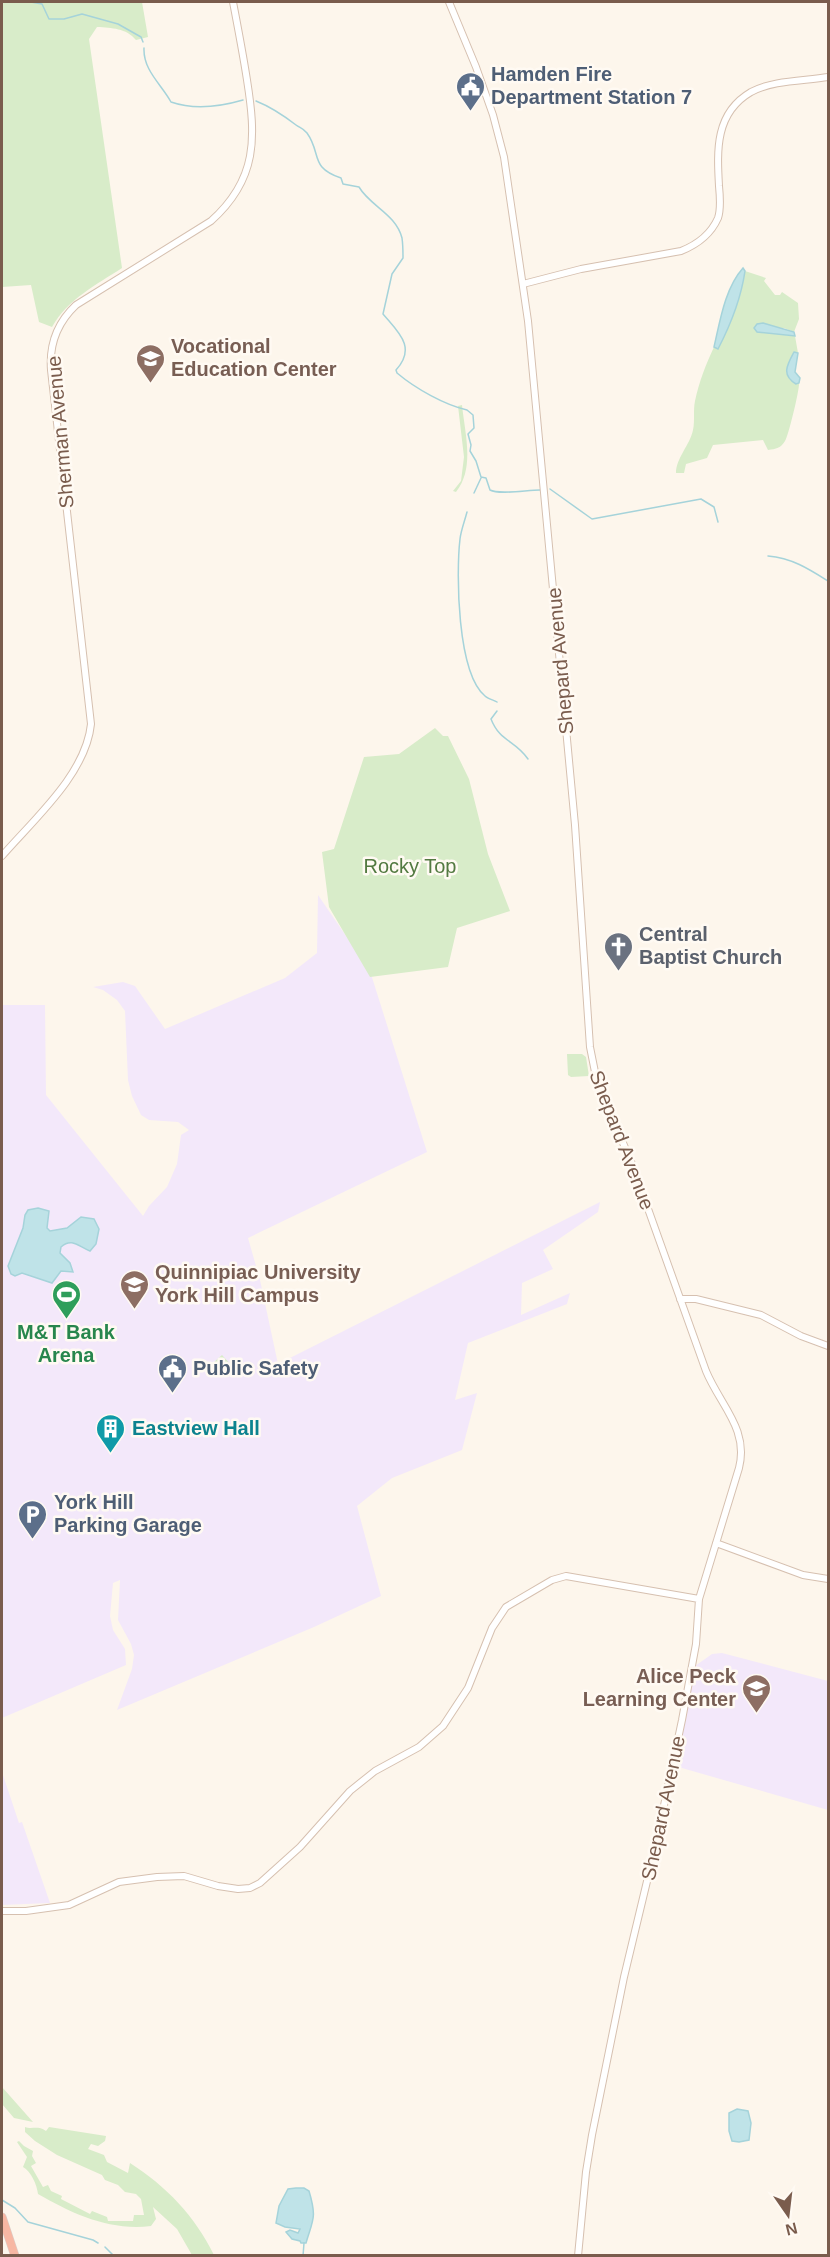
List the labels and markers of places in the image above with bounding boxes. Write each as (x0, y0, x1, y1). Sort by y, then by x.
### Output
place label: Hamden Fire Department Station 7 (491, 63, 692, 108)
public building icon: Hamden Fire Department Station 7 (454, 70, 486, 112)
place label: Vocational Education Center (171, 335, 337, 380)
school or university icon: Vocational Education Center (134, 342, 166, 384)
place label: Central Baptist Church (639, 923, 782, 968)
church icon: Central Baptist Church (602, 930, 634, 972)
place label: Quinnipiac University York Hill Campus (155, 1261, 361, 1306)
school or university icon: Quinnipiac University York Hill Campus (118, 1268, 150, 1310)
sports icon: M&T Bank Arena (50, 1278, 82, 1320)
place label: M&T Bank Arena (17, 1321, 116, 1366)
public building icon: Public Safety (156, 1352, 188, 1394)
place label: Public Safety (193, 1357, 319, 1379)
building icon: Eastview Hall (95, 1412, 127, 1454)
place label: Eastview Hall (132, 1417, 260, 1439)
place label: York Hill Parking Garage (54, 1491, 202, 1536)
parking icon: York Hill Parking Garage (17, 1498, 49, 1540)
place label: Alice Peck Learning Center (583, 1665, 737, 1710)
school or university icon: Alice Peck Learning Center (741, 1672, 773, 1714)

